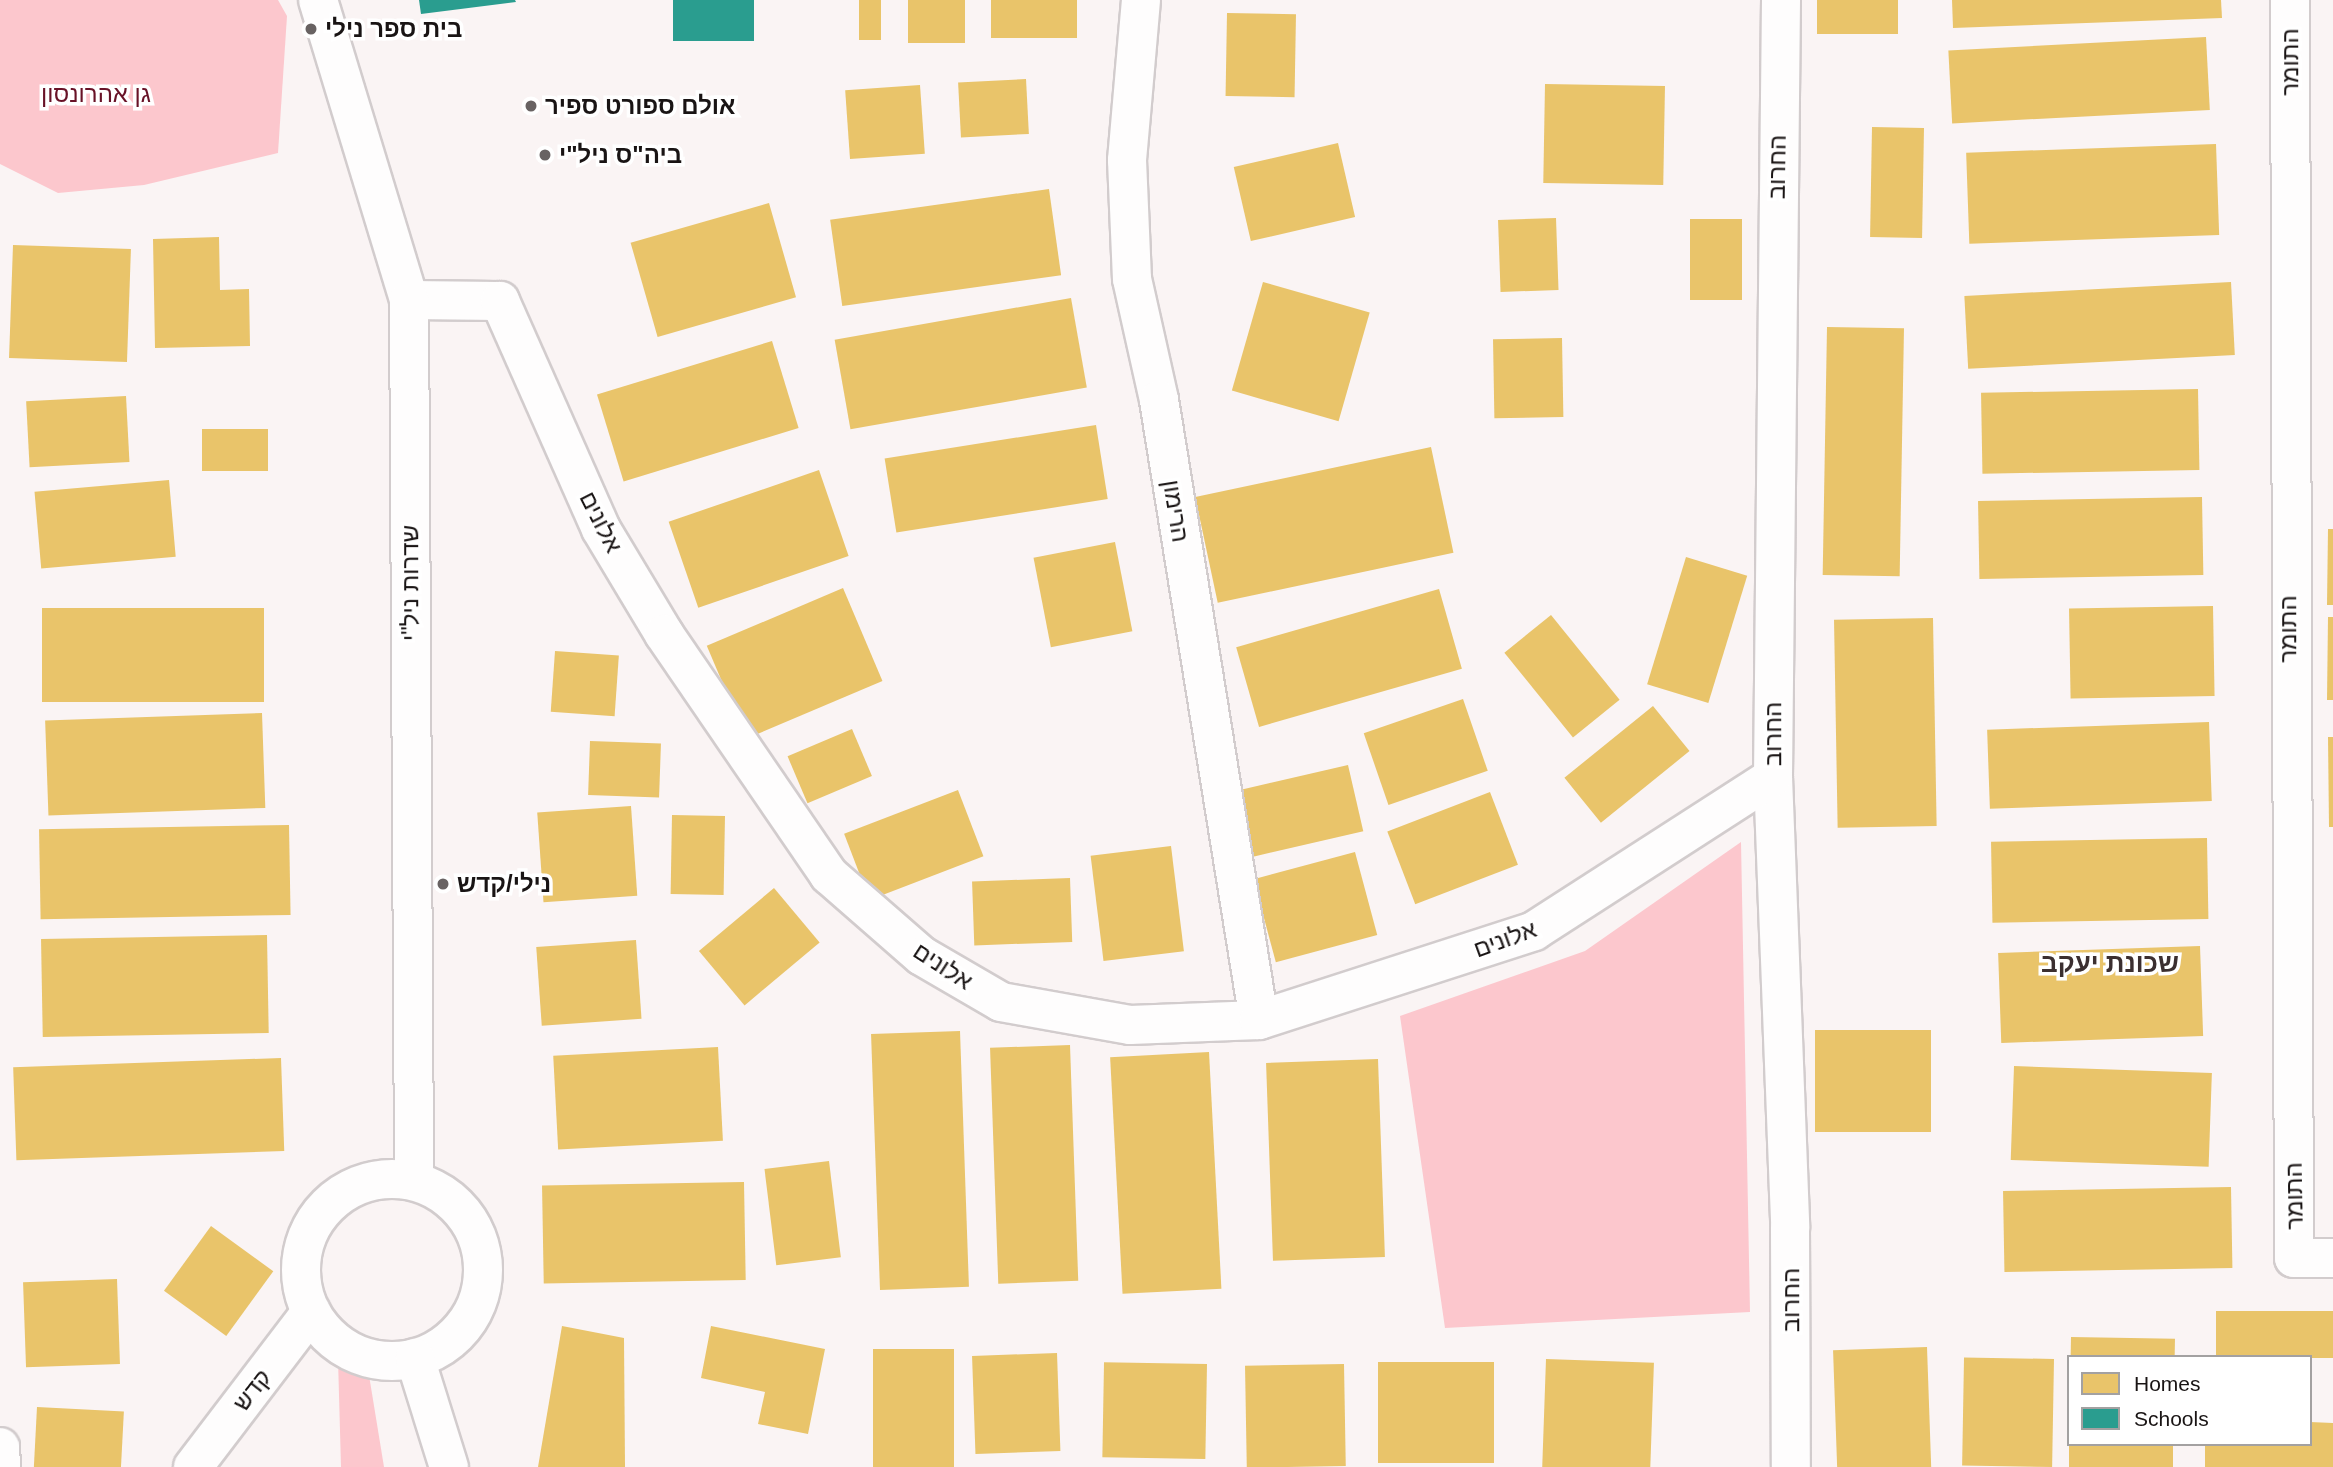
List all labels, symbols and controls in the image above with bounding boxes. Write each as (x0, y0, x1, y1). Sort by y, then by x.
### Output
place label: בית ספר נילי (325, 15, 462, 43)
marker: בית ספר נילי (303, 21, 319, 37)
street label: התומר (2276, 28, 2304, 96)
park label: גן אהרונסון (41, 80, 151, 108)
place label: אולם ספורט ספיר (545, 92, 735, 120)
marker: אולם ספורט ספיר (523, 98, 539, 114)
street label: החרוב (1762, 135, 1792, 199)
place label: ביה"ס ניל"י (559, 141, 682, 169)
marker: ביה"ס ניל"י (537, 147, 553, 163)
street label: הרימון (1157, 478, 1195, 544)
street label: אלונים (573, 487, 629, 557)
street label: שדרות ניל"י (396, 525, 424, 641)
street label: התומר (2274, 595, 2302, 663)
street label: החרוב (1759, 702, 1787, 766)
place label: נילי/קדש (457, 870, 551, 898)
marker: נילי/קדש (435, 876, 451, 892)
street label: אלונים (1470, 914, 1540, 964)
street label: אלונים (908, 936, 978, 996)
district label: שכונת יעקב (2041, 948, 2179, 980)
street label: התומר (2279, 1162, 2309, 1230)
street label: החרוב (1777, 1268, 1805, 1332)
legend (2067, 1355, 2312, 1446)
street label: קדש (227, 1363, 277, 1417)
text: Homes (2134, 1372, 2201, 1395)
text: Schools (2134, 1407, 2209, 1430)

